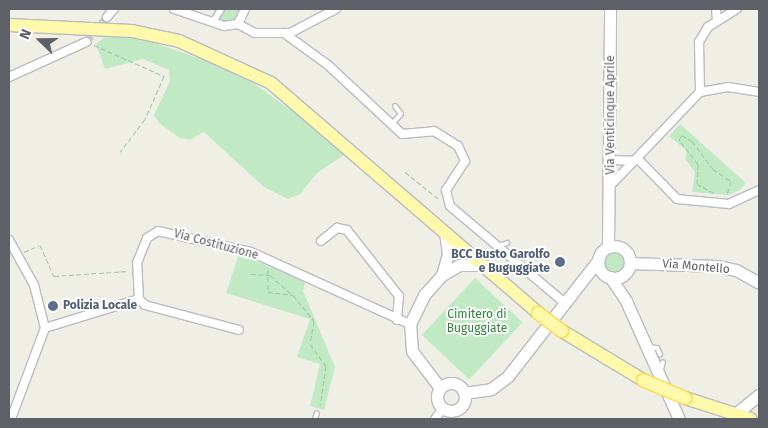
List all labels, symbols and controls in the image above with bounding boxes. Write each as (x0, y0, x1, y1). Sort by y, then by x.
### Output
north arrow (15, 15, 65, 65)
text: N (16, 27, 35, 42)
street label: Via Venticinque Aprile (604, 55, 618, 175)
street label: Via Costituzione (172, 227, 260, 263)
place label: BCC Busto Garolfo e Buguggiate (451, 248, 550, 276)
marker: BCC Busto Garolfo e Buguggiate (554, 256, 566, 268)
street label: Via Montello (662, 257, 730, 277)
place label: Polizia Locale (63, 299, 137, 313)
marker: Polizia Locale (47, 300, 59, 312)
park label: Cimitero di Buguggiate (447, 308, 507, 336)

